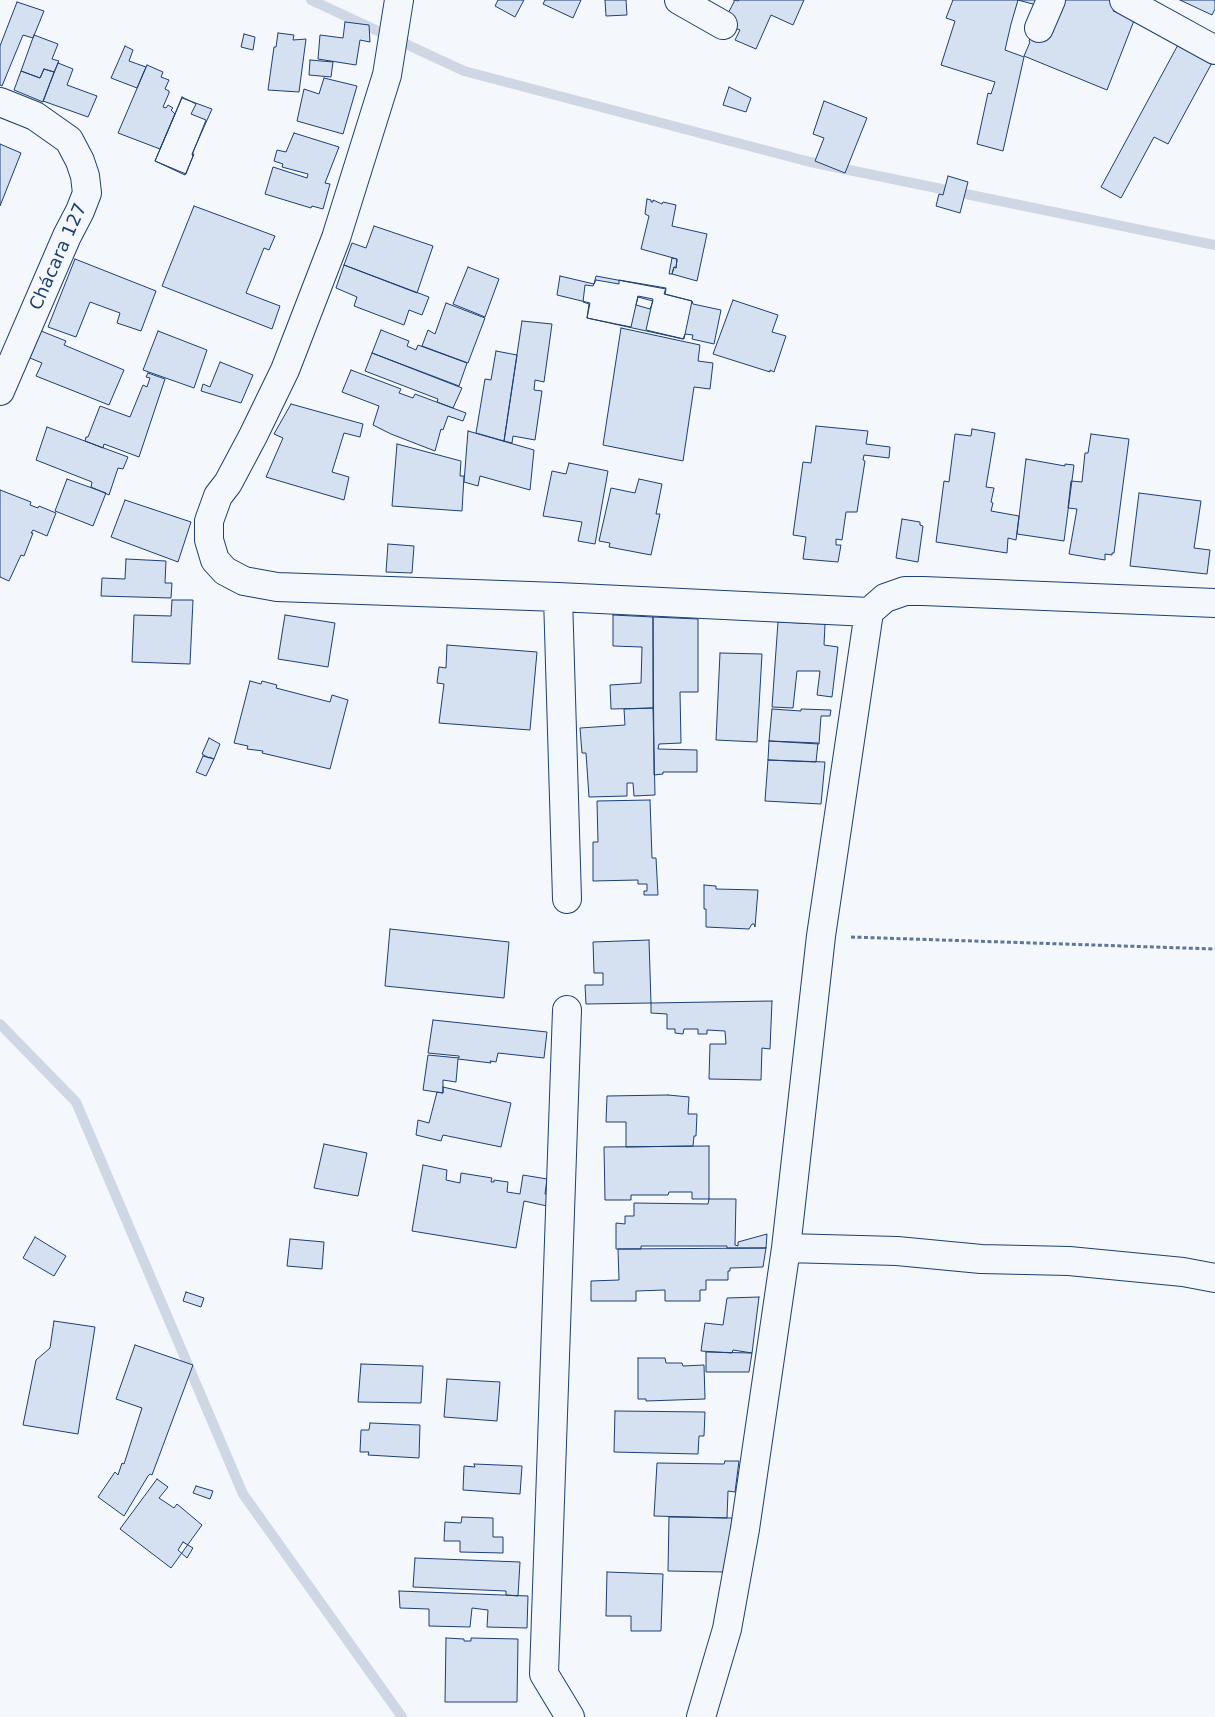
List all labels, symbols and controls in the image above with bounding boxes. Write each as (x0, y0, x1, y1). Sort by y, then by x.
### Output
street label: Chácara 127 (26, 200, 92, 314)

